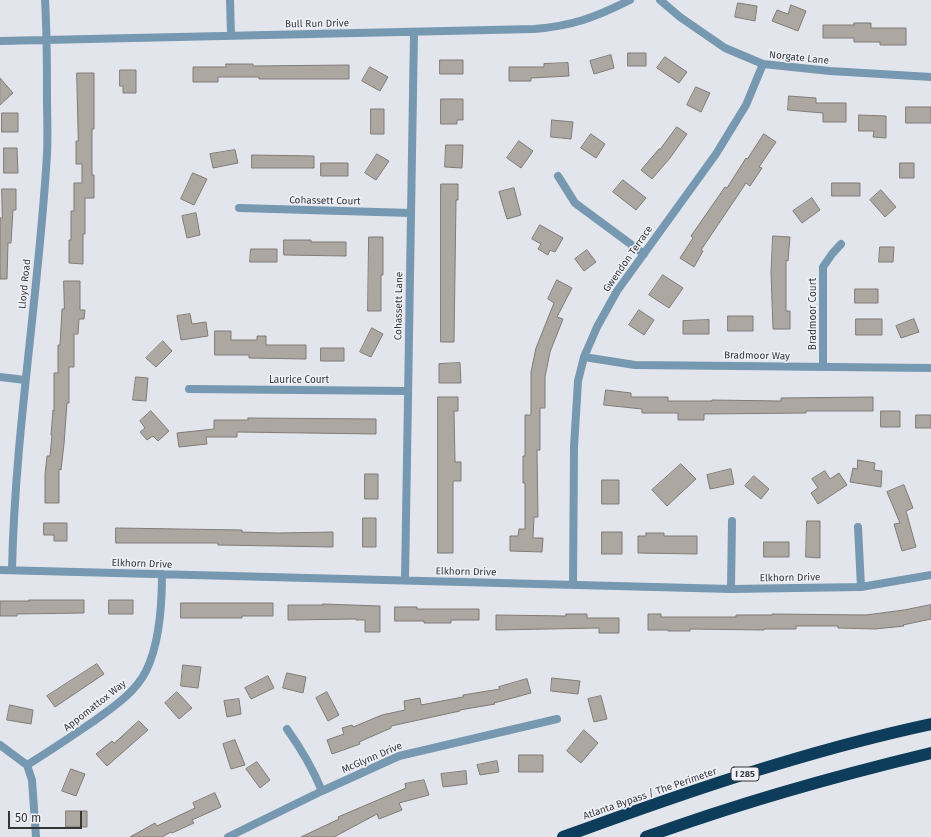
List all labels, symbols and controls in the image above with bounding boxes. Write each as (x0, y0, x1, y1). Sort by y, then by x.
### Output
street label: Bull Run Drive (285, 17, 349, 31)
street label: Norgate Lane (769, 49, 829, 67)
street label: Cohassett Court (289, 194, 361, 208)
street label: Gwendon Terrace (601, 224, 655, 294)
street label: Lloyd Road (16, 258, 34, 310)
street label: Cohassett Lane (392, 272, 406, 340)
street label: Bradmoor Court (807, 278, 819, 350)
street label: Bradmoor Way (724, 349, 790, 363)
street label: Laurice Court (269, 374, 329, 386)
street label: Elkhorn Drive (111, 557, 173, 571)
street label: Elkhorn Drive (435, 565, 497, 579)
street label: Elkhorn Drive (759, 571, 821, 585)
street label: Appomattox Way (61, 678, 129, 734)
street label: McGlynn Drive (340, 740, 404, 776)
street label: Atlanta Bypass / The Perimeter (582, 765, 718, 823)
road number: I 285 (731, 767, 759, 781)
scale bar (10, 803, 84, 829)
text: 50 m (15, 811, 41, 825)

